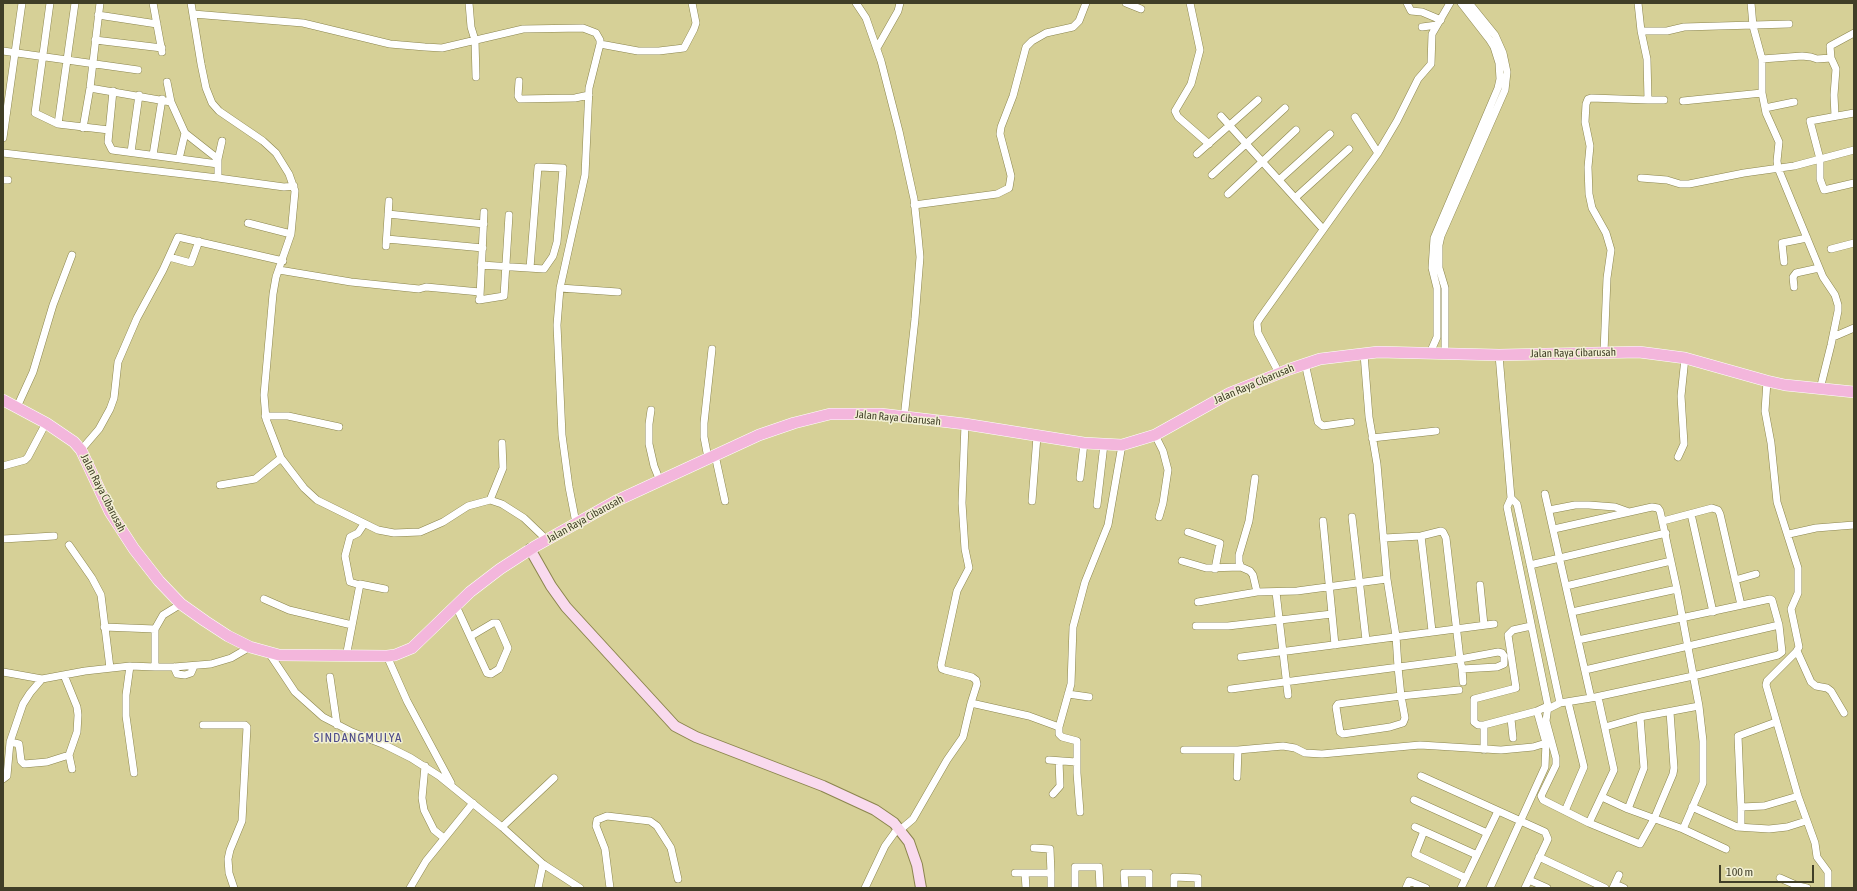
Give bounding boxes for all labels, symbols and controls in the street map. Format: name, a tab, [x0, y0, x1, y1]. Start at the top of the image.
street label: Jalan Raya Cibarusah	[1530, 346, 1616, 360]
street label: Jalan Raya Cibarusah	[1212, 361, 1296, 407]
street label: Jalan Raya Cibarusah	[855, 408, 941, 428]
street label: Jalan Raya Cibarusah	[78, 452, 128, 534]
street label: Jalan Raya Cibarusah	[544, 492, 626, 546]
district label: SINDANGMULYA	[314, 730, 402, 746]
scale bar	[1721, 857, 1816, 883]
text: 100 m	[1726, 865, 1753, 879]

